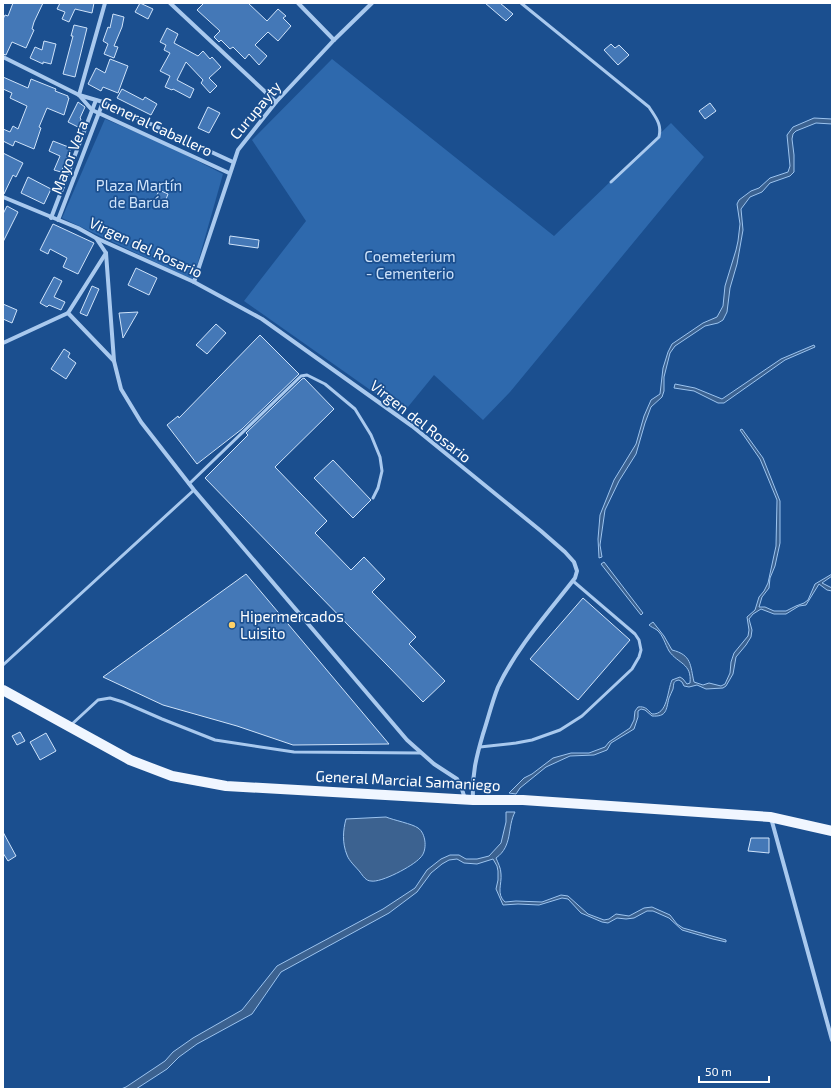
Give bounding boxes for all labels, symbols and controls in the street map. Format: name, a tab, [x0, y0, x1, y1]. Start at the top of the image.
street label: Curupayty	[226, 77, 284, 143]
street label: General Caballero	[98, 92, 216, 160]
street label: Mayor Vera	[47, 118, 91, 196]
park label: Plaza Martín de Barúa	[96, 176, 182, 211]
street label: Virgen del Rosario	[86, 213, 206, 281]
park label: Coemeterium - Cementerio	[364, 247, 456, 282]
street label: Virgen del Rosario	[367, 376, 475, 466]
place label: Hipermercados Luisito	[240, 607, 344, 642]
marker: Hipermercados Luisito	[227, 620, 237, 630]
street label: General Marcial Samaniego	[315, 766, 501, 794]
scale bar	[699, 1058, 769, 1084]
text: 50 m	[705, 1064, 732, 1078]

